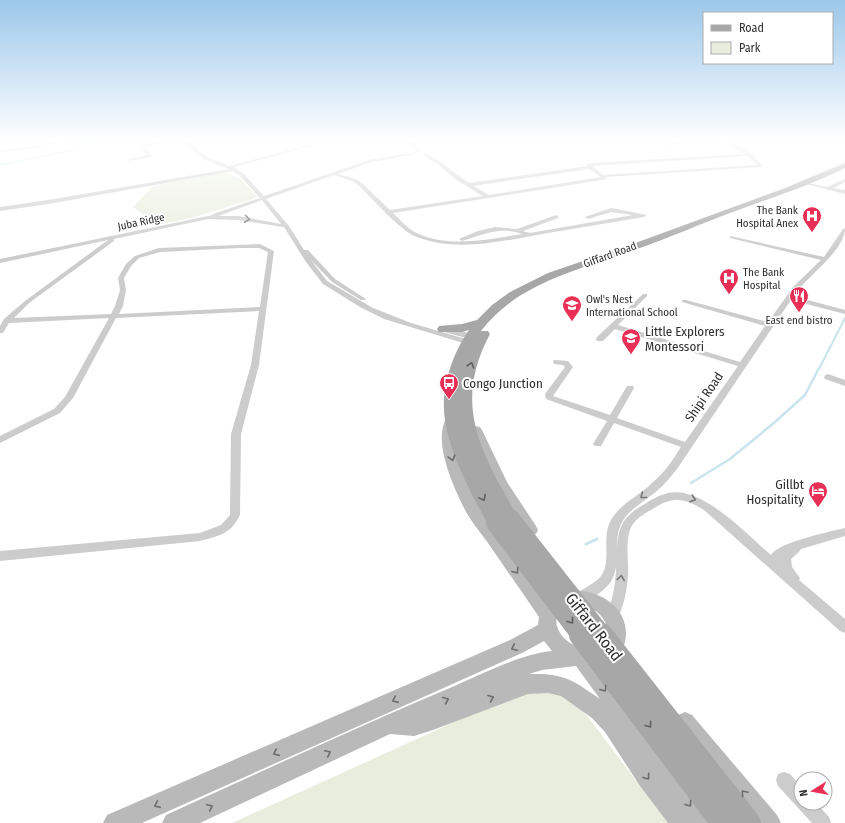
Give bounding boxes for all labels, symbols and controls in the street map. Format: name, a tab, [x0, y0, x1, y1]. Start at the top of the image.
legend	[703, 12, 833, 64]
text: Road	[739, 21, 764, 35]
text: Park	[739, 41, 761, 55]
place label: The Bank Hospital Anex	[736, 204, 799, 230]
hospital icon: The Bank Hospital Anex	[801, 205, 823, 233]
street label: Juba Ridge	[116, 211, 166, 233]
one-way arrow	[244, 214, 250, 223]
street label: Giffard Road	[582, 239, 638, 271]
place label: The Bank Hospital	[743, 266, 785, 292]
hospital icon: The Bank Hospital	[718, 267, 740, 295]
restaurant icon: East end bistro	[788, 285, 810, 313]
place label: Owl's Nest International School	[586, 293, 678, 319]
school or university icon: Owl's Nest International School	[561, 294, 583, 322]
place label: East end bistro	[765, 314, 833, 327]
place label: Little Explorers Montessori	[645, 324, 725, 354]
school or university icon: Little Explorers Montessori	[620, 327, 642, 355]
one-way arrow	[467, 361, 475, 368]
street label: Shipi Road	[682, 369, 726, 425]
bus stop icon: Congo Junction	[438, 372, 460, 400]
place label: Congo Junction	[463, 376, 543, 391]
one-way arrow	[447, 455, 456, 462]
place label: Gillbt Hospitality	[746, 477, 805, 507]
hotel icon: Gillbt Hospitality	[807, 480, 829, 508]
one-way arrow	[640, 491, 647, 498]
one-way arrow	[478, 494, 485, 502]
one-way arrow	[689, 495, 696, 503]
one-way arrow	[511, 566, 518, 573]
one-way arrow	[616, 575, 625, 581]
street label: Giffard Road	[562, 589, 626, 665]
one-way arrow	[566, 617, 573, 624]
one-way arrow	[511, 643, 518, 651]
one-way arrow	[599, 684, 606, 691]
one-way arrow	[488, 694, 495, 702]
one-way arrow	[392, 696, 399, 704]
one-way arrow	[442, 697, 450, 705]
one-way arrow	[644, 721, 652, 728]
one-way arrow	[273, 748, 281, 756]
one-way arrow	[323, 750, 331, 758]
north arrow	[793, 771, 833, 811]
one-way arrow	[642, 772, 649, 779]
text: N	[797, 788, 811, 797]
one-way arrow	[741, 790, 748, 798]
one-way arrow	[154, 800, 161, 808]
one-way arrow	[684, 800, 691, 807]
one-way arrow	[205, 804, 213, 812]

